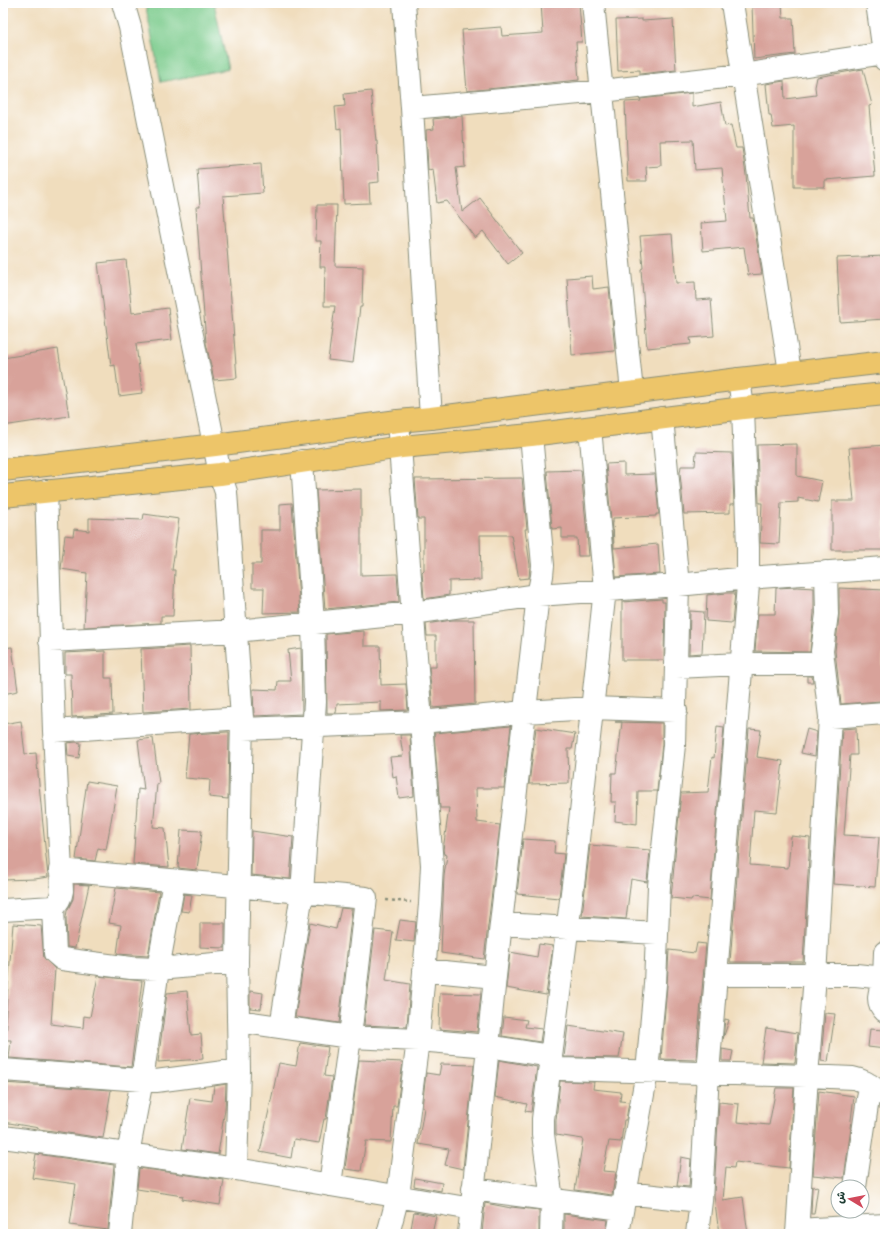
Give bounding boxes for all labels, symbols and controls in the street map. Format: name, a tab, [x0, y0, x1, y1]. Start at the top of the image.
north arrow	[830, 1179, 870, 1219]
text: ش	[835, 1191, 849, 1205]

